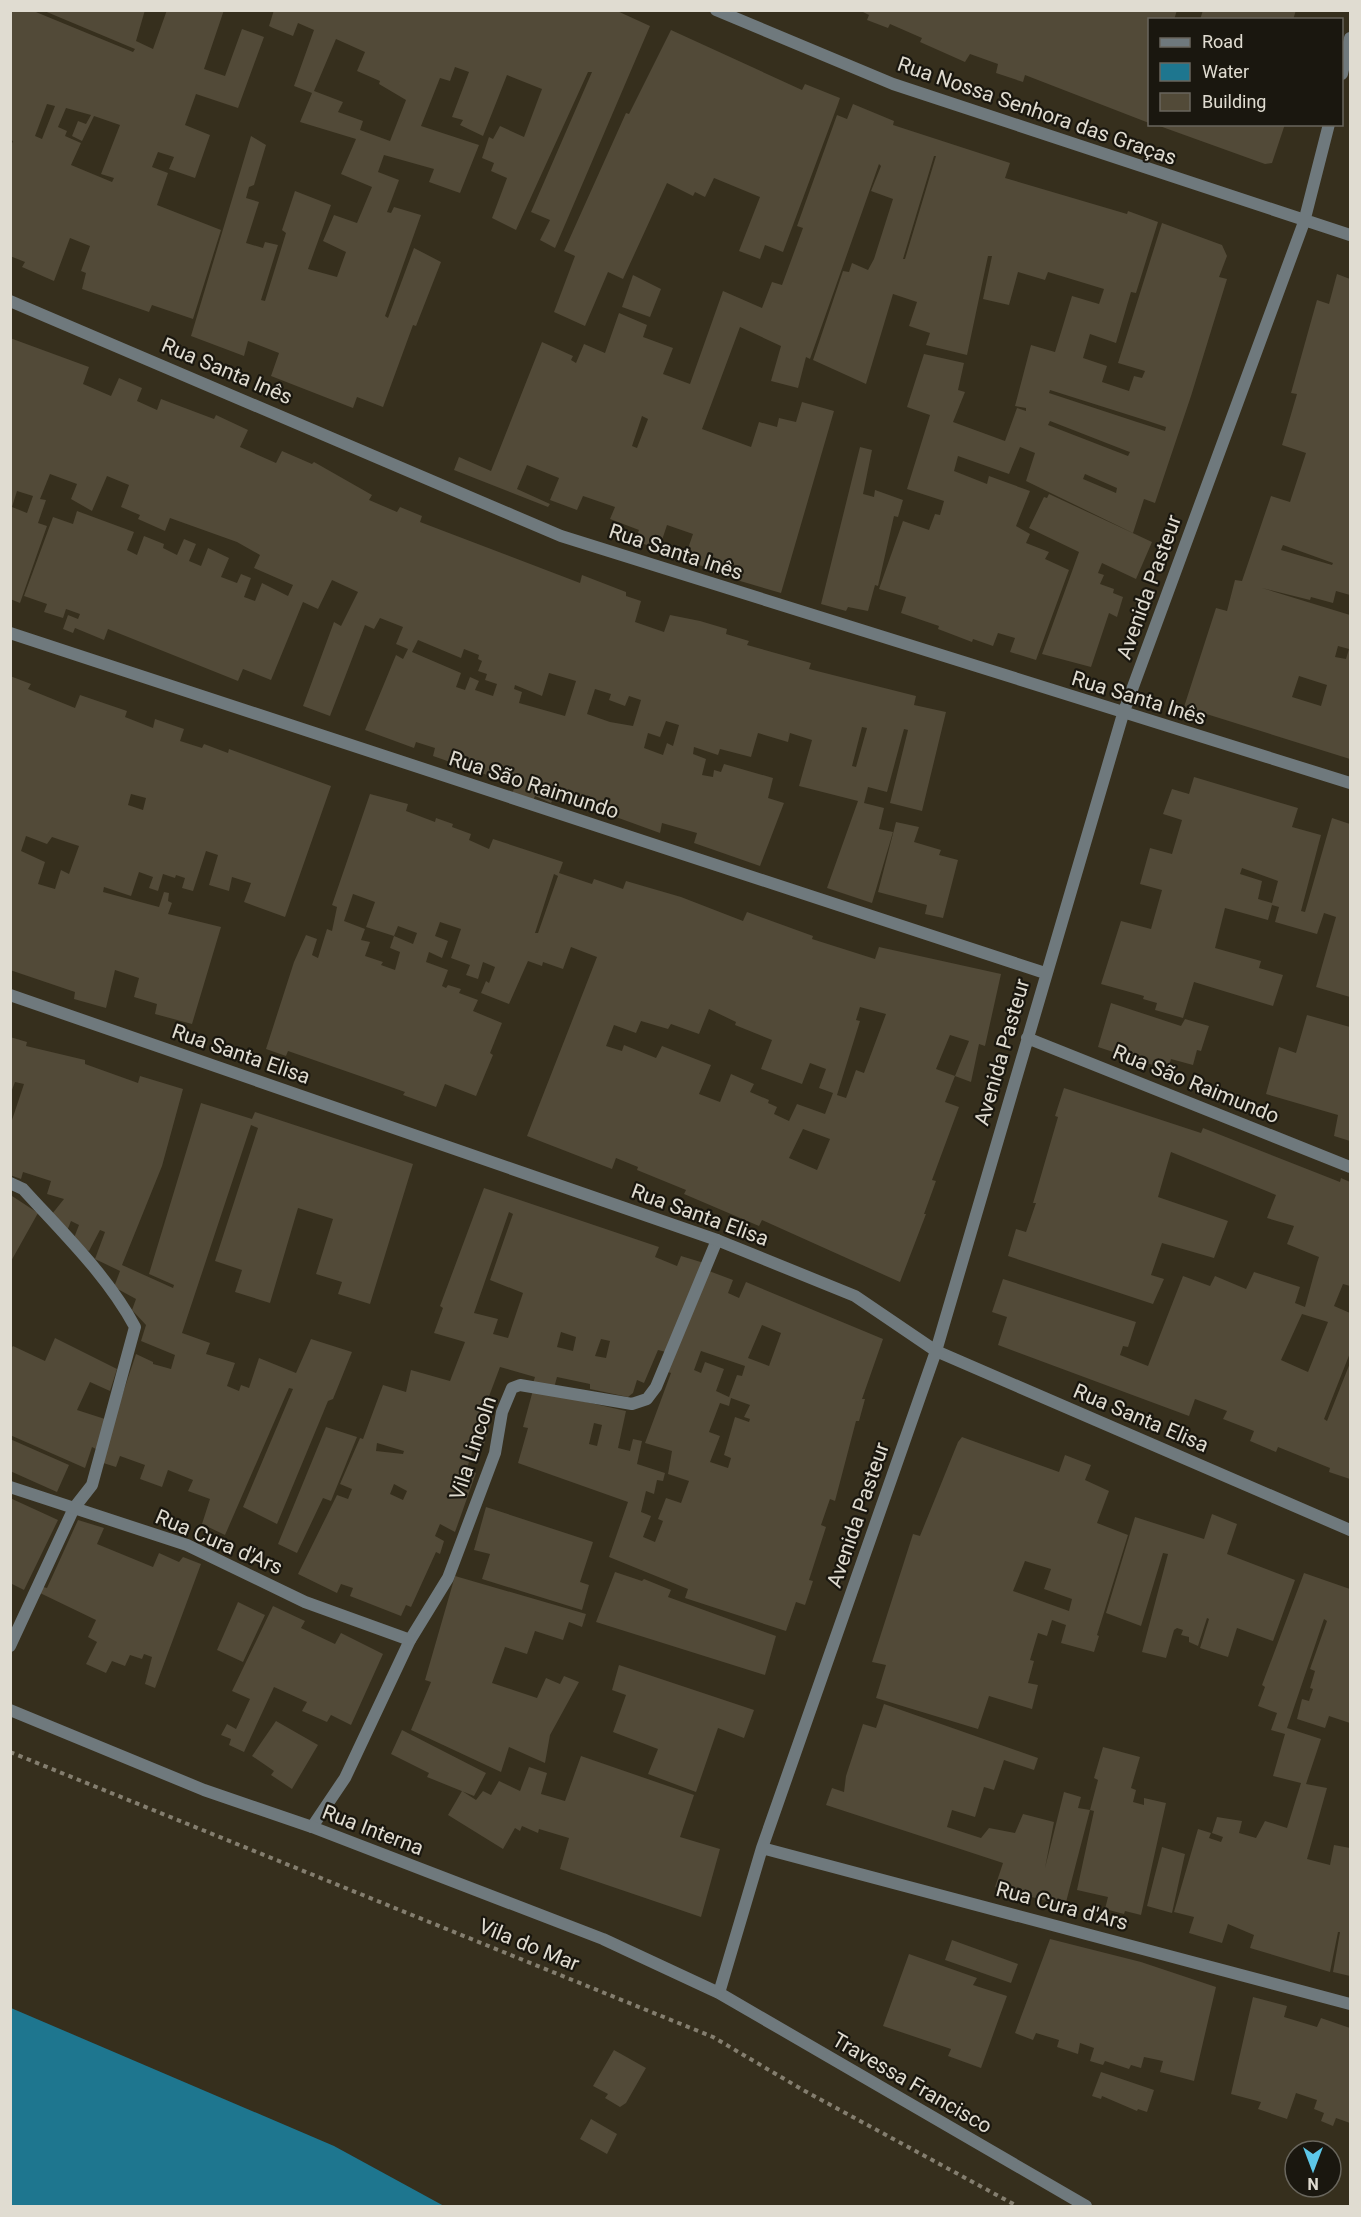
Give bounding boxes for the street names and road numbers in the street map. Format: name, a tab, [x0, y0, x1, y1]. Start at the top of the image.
street label: Rua Nossa Senhora das Graças	[894, 52, 1180, 170]
street label: Rua Santa Inês	[158, 333, 296, 409]
street label: Avenida Pasteur	[1112, 512, 1186, 662]
street label: Rua Santa Inês	[606, 519, 746, 585]
street label: Rua Santa Inês	[1069, 666, 1209, 730]
street label: Rua São Raimundo	[446, 746, 622, 824]
street label: Avenida Pasteur	[970, 976, 1034, 1128]
street label: Rua Santa Elisa	[169, 1019, 313, 1089]
street label: Rua São Raimundo	[1109, 1040, 1283, 1128]
street label: Rua Santa Elisa	[628, 1179, 772, 1251]
street label: Rua Santa Elisa	[1070, 1379, 1212, 1457]
street label: Vila Lincoln	[445, 1393, 501, 1503]
street label: Avenida Pasteur	[822, 1439, 894, 1591]
street label: Rua Cura d'Ars	[152, 1504, 286, 1580]
street label: Rua Interna	[319, 1800, 427, 1860]
street label: Rua Cura d'Ars	[993, 1877, 1131, 1935]
street label: Vila do Mar	[475, 1914, 583, 1976]
street label: Travessa Francisco	[828, 2028, 996, 2138]

